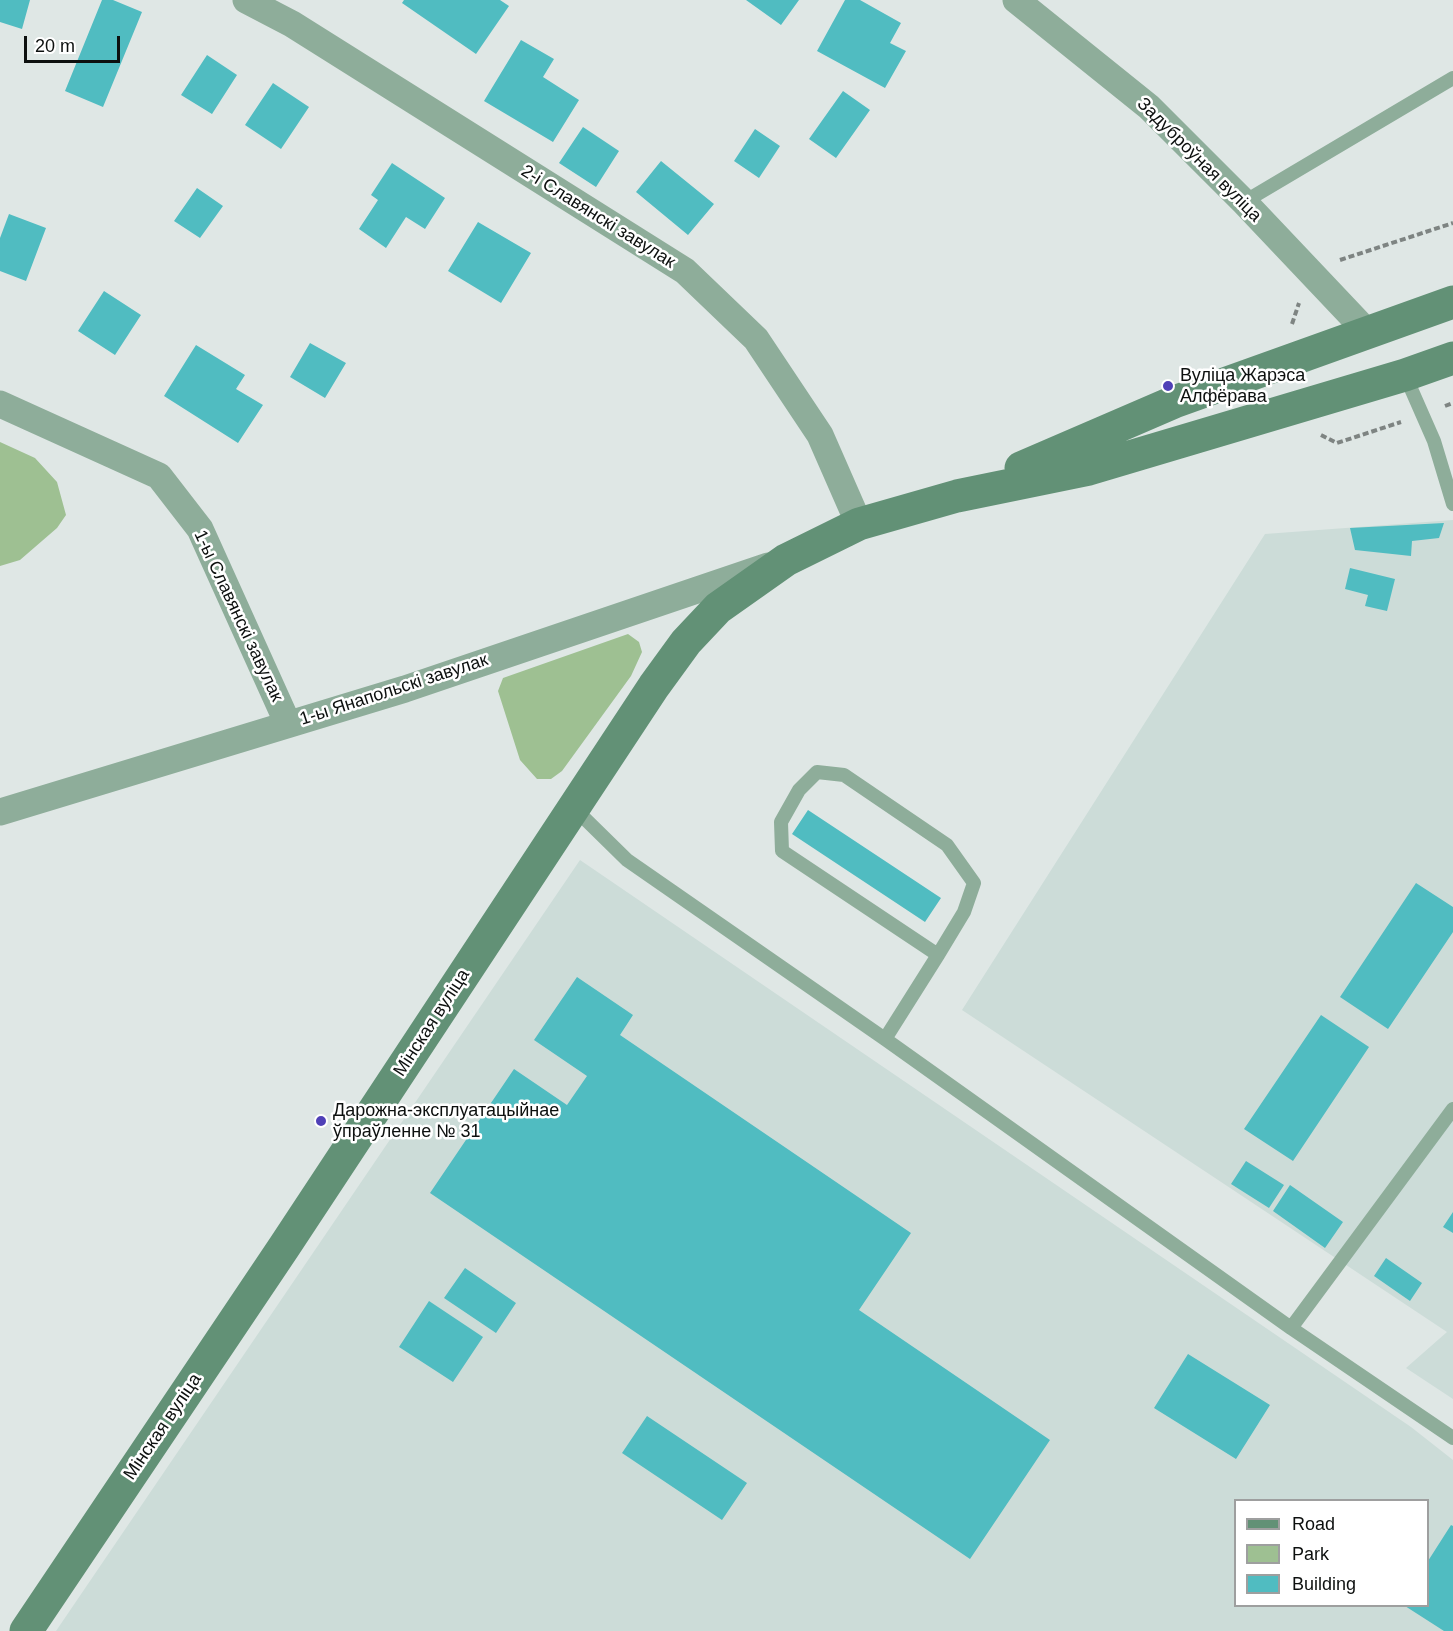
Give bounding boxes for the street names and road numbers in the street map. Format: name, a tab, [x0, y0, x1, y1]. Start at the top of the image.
street label: Задуброўная вуліца	[1132, 93, 1266, 227]
street label: 2-і Славянскі завулак	[517, 161, 679, 273]
street label: 1-ы Славянскі завулак	[189, 527, 287, 705]
street label: 1-ы Янапольскі завулак	[297, 649, 491, 731]
street label: Мінская вуліца	[389, 965, 475, 1081]
street label: Мінская вуліца	[120, 1370, 206, 1484]

